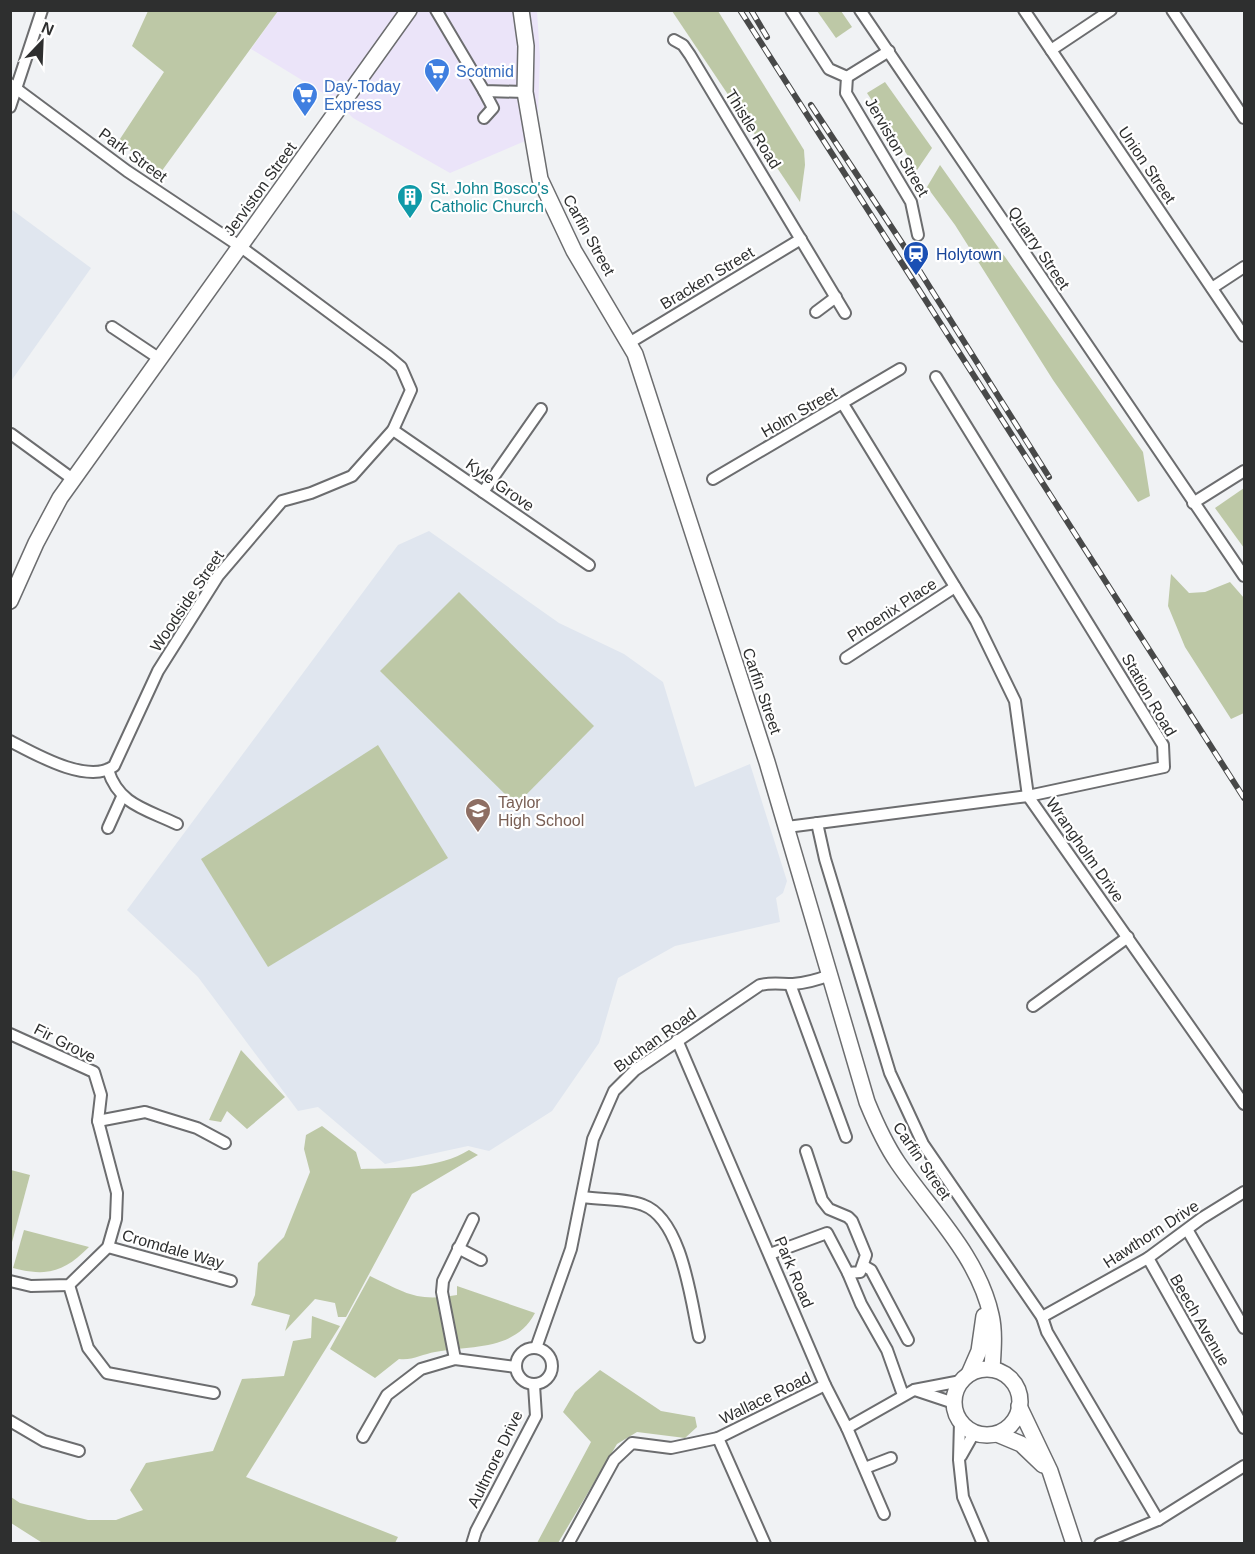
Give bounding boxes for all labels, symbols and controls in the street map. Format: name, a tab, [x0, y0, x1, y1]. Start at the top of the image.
north arrow	[12, 12, 72, 72]
text: N	[39, 19, 56, 39]
supermarket icon: Scotmid	[422, 56, 452, 94]
place label: Scotmid	[456, 63, 514, 80]
place label: Day-Today Express	[324, 78, 400, 113]
supermarket icon: Day-Today Express	[290, 80, 320, 118]
street label: Thistle Road	[722, 86, 784, 172]
street label: Jerviston Street	[862, 95, 932, 200]
street label: Union Street	[1115, 123, 1179, 207]
street label: Park Street	[96, 125, 171, 186]
street label: Jerviston Street	[220, 139, 300, 239]
place label: St. John Bosco's Catholic Church	[430, 180, 549, 215]
building icon: St. John Bosco's Catholic Church	[395, 182, 425, 220]
street label: Carfin Street	[560, 192, 618, 279]
street label: Quarry Street	[1005, 203, 1073, 293]
station icon: Holytown	[901, 239, 931, 277]
street label: Bracken Street	[657, 243, 757, 313]
place label: Holytown	[936, 246, 1002, 263]
street label: Holm Street	[758, 383, 840, 440]
street label: Kyle Grove	[463, 455, 537, 515]
street label: Woodside Street	[147, 547, 227, 655]
street label: Phoenix Place	[844, 575, 940, 645]
street label: Carfin Street	[739, 646, 785, 737]
street label: Station Road	[1119, 651, 1179, 739]
place label: Taylor High School	[498, 794, 584, 829]
street label: Wrangholm Drive	[1043, 795, 1127, 905]
school or university icon: Taylor High School	[463, 796, 493, 834]
street label: Buchan Road	[611, 1005, 699, 1075]
street label: Fir Grove	[31, 1020, 99, 1066]
street label: Carfin Street	[890, 1119, 954, 1203]
street label: Hawthorn Drive	[1100, 1197, 1202, 1271]
street label: Cromdale Way	[120, 1226, 226, 1272]
street label: Park Road	[771, 1234, 817, 1310]
street label: Beech Avenue	[1167, 1271, 1233, 1369]
street label: Wallace Road	[717, 1369, 813, 1427]
street label: Aultmore Drive	[464, 1408, 526, 1510]

